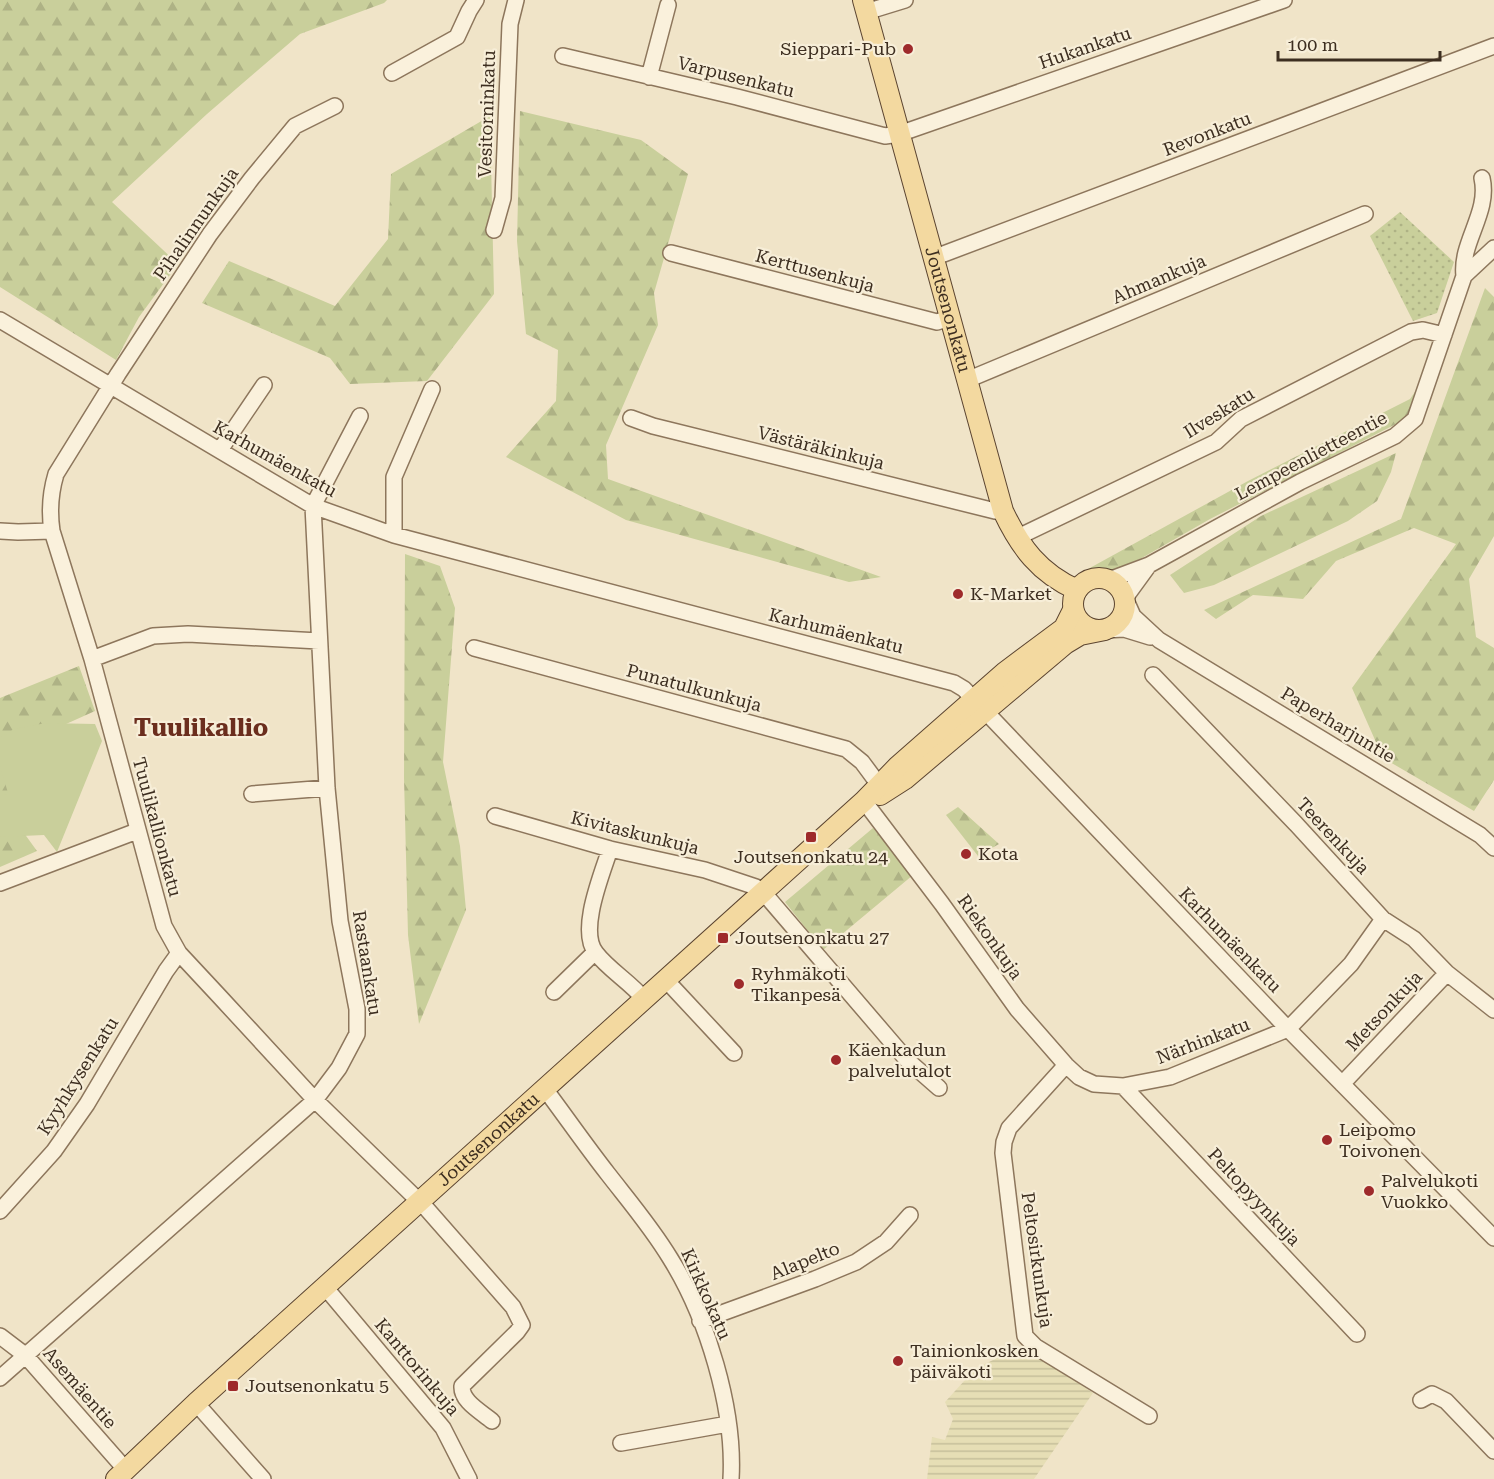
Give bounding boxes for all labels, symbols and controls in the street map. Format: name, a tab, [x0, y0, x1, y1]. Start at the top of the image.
street label: Hukankatu	[1036, 22, 1134, 73]
scale bar	[1278, 24, 1440, 62]
text: 100 m	[1287, 34, 1338, 55]
place label: Sieppari-Pub	[780, 38, 896, 59]
marker: Sieppari-Pub	[901, 42, 915, 56]
street label: Vesitorninkatu	[474, 50, 499, 178]
street label: Varpusenkatu	[676, 52, 797, 101]
street label: Revonkatu	[1160, 107, 1254, 160]
street label: Pihalinnunkuja	[149, 163, 243, 284]
street label: Joutsenonkatu	[921, 244, 976, 375]
street label: Kerttusenkuja	[753, 245, 877, 297]
street label: Ahmankuja	[1109, 249, 1209, 308]
street label: Ilveskatu	[1180, 383, 1258, 442]
street label: Lempeenlietteentie	[1231, 407, 1390, 504]
street label: Karhumäenkatu	[210, 416, 341, 501]
street label: Västäräkinkuja	[756, 422, 887, 473]
place label: K-Market	[970, 583, 1052, 604]
marker: K-Market	[951, 587, 965, 601]
street label: Karhumäenkatu	[767, 604, 906, 657]
street label: Punatulkunkuja	[624, 659, 764, 716]
street label: Paperharjuntie	[1277, 682, 1399, 767]
district label: Tuulikallio	[134, 714, 268, 742]
street label: Tuulikallionkatu	[129, 755, 186, 899]
street label: Teerenkuja	[1293, 793, 1374, 878]
street label: Kivitaskunkuja	[569, 806, 702, 859]
marker: Joutsenonkatu 24	[804, 830, 818, 844]
place label: Kota	[978, 843, 1018, 864]
place label: Joutsenonkatu 24	[734, 846, 888, 867]
marker: Kota	[959, 847, 973, 861]
street label: Karhumäenkatu	[1175, 883, 1286, 997]
street label: Riekonkuja	[953, 890, 1027, 983]
street label: Rastaankatu	[349, 909, 386, 1017]
place label: Joutsenonkatu 27	[735, 927, 889, 948]
marker: Joutsenonkatu 27	[716, 931, 730, 945]
place label: Ryhmäkoti Tikanpesä	[751, 963, 846, 1005]
street label: Metsonkuja	[1341, 966, 1426, 1055]
marker: Ryhmäkoti Tikanpesä	[732, 977, 746, 991]
street label: Kyyhkysenkatu	[33, 1013, 122, 1139]
street label: Närhinkatu	[1153, 1013, 1252, 1068]
place label: Käenkadun palvelutalot	[848, 1039, 951, 1081]
marker: Käenkadun palvelutalot	[829, 1053, 843, 1067]
street label: Joutsenonkatu	[433, 1088, 543, 1190]
place label: Leipomo Toivonen	[1339, 1119, 1421, 1161]
marker: Leipomo Toivonen	[1320, 1133, 1334, 1147]
street label: Peltopyynkuja	[1204, 1143, 1305, 1250]
place label: Palvelukoti Vuokko	[1381, 1170, 1479, 1212]
marker: Palvelukoti Vuokko	[1362, 1184, 1376, 1198]
street label: Peltosirkunkuja	[1018, 1191, 1057, 1329]
street label: Alapelto	[767, 1237, 842, 1284]
street label: Kirkkokatu	[677, 1245, 736, 1343]
street label: Kanttorinkuja	[371, 1314, 464, 1420]
place label: Tainionkosken päiväkoti	[910, 1340, 1039, 1382]
street label: Asemäentie	[39, 1343, 121, 1433]
marker: Tainionkosken päiväkoti	[891, 1354, 905, 1368]
place label: Joutsenonkatu 5	[245, 1375, 389, 1396]
marker: Joutsenonkatu 5	[226, 1379, 240, 1393]

